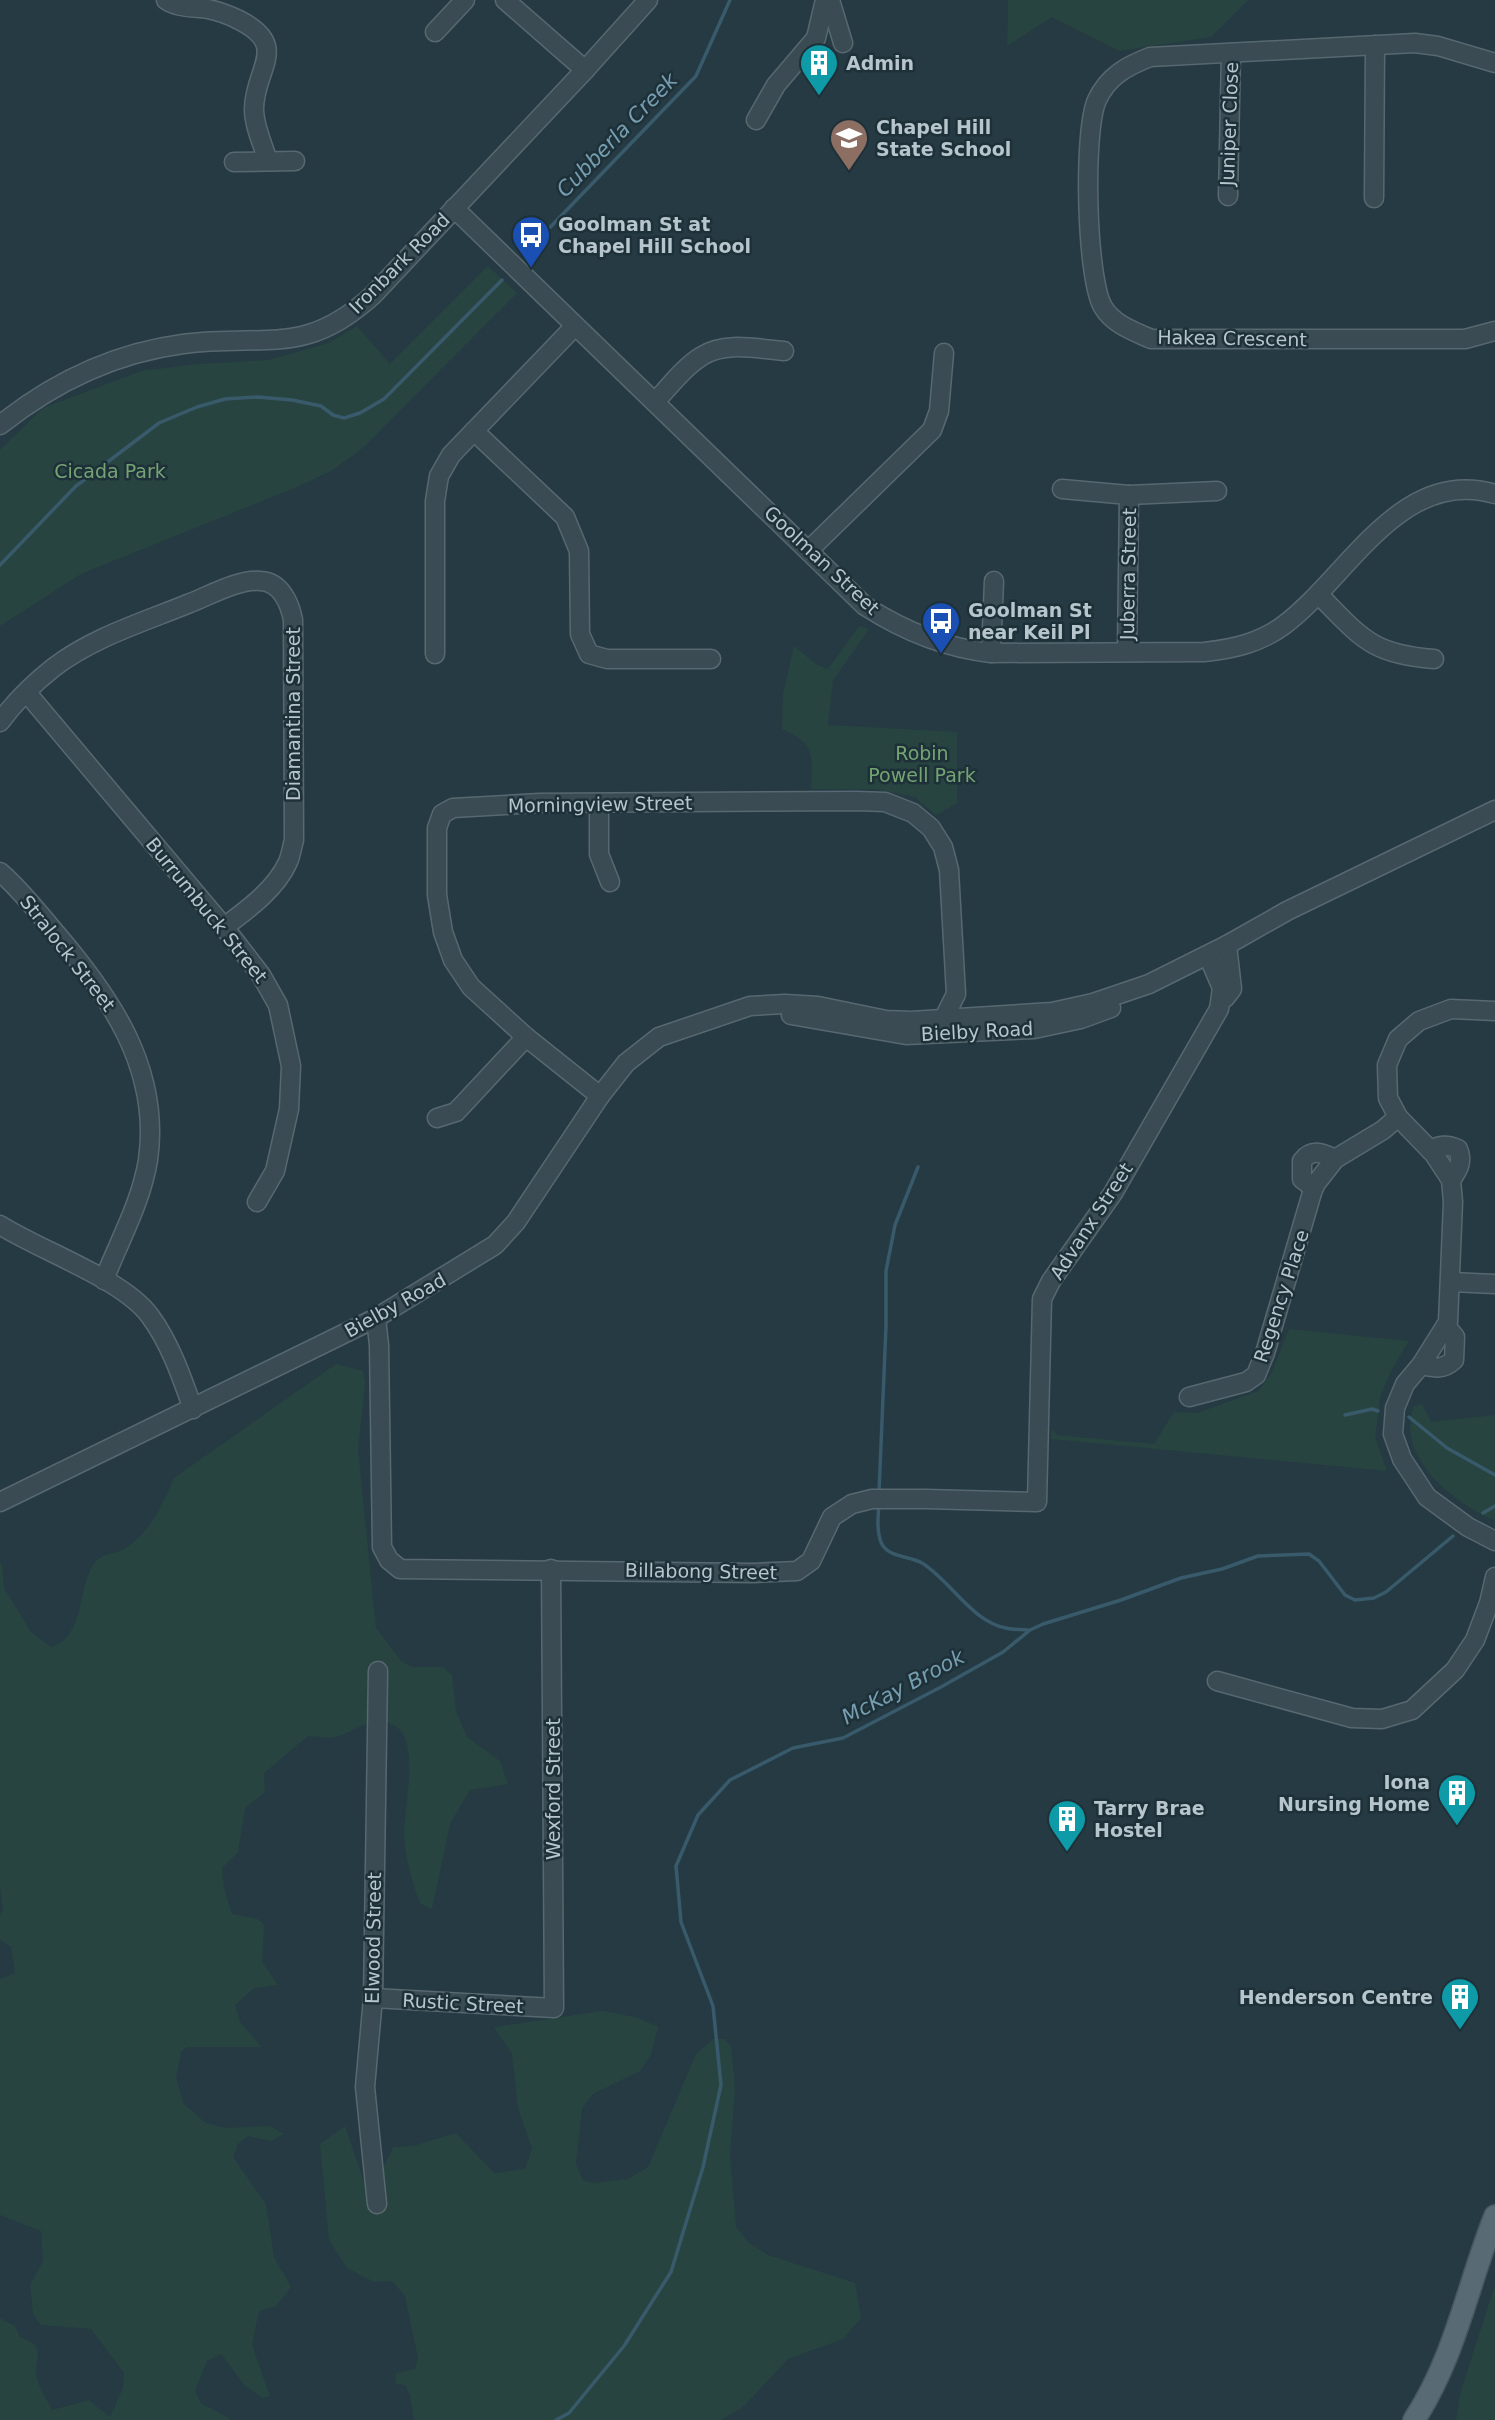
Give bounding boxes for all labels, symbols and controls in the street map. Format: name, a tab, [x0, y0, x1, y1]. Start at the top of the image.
building icon: Admin	[798, 42, 840, 97]
place label: Admin	[846, 52, 914, 74]
street label: Juniper Close	[1216, 61, 1242, 188]
water label: Cubberla Creek	[552, 67, 683, 202]
place label: Chapel Hill State School	[876, 116, 1011, 160]
school or university icon: Chapel Hill State School	[828, 117, 870, 172]
street label: Ironbark Road	[344, 208, 454, 318]
place label: Goolman St at Chapel Hill School	[558, 213, 751, 257]
bus stop icon: Goolman St at Chapel Hill School	[510, 214, 552, 269]
street label: Hakea Crescent	[1157, 326, 1307, 350]
park label: Cicada Park	[54, 460, 166, 482]
street label: Goolman Street	[760, 501, 884, 619]
street label: Juberra Street	[1116, 508, 1140, 641]
place label: Goolman St near Keil Pl	[968, 599, 1092, 643]
bus stop icon: Goolman St near Keil Pl	[920, 600, 962, 655]
street label: Diamantina Street	[282, 627, 304, 801]
park label: Robin Powell Park	[868, 742, 976, 786]
street label: Morningview Street	[508, 791, 692, 817]
street label: Burrumbuck Street	[142, 833, 272, 987]
street label: Stralock Street	[16, 891, 120, 1015]
street label: Bielby Road	[920, 1017, 1034, 1045]
street label: Advanx Street	[1045, 1159, 1137, 1283]
street label: Regency Place	[1249, 1227, 1313, 1365]
street label: Bielby Road	[341, 1268, 449, 1342]
street label: Billabong Street	[625, 1559, 777, 1583]
water label: McKay Brook	[838, 1644, 969, 1729]
street label: Wexford Street	[542, 1718, 564, 1860]
place label: Iona Nursing Home	[1278, 1771, 1430, 1815]
building icon: Iona Nursing Home	[1436, 1772, 1478, 1827]
place label: Tarry Brae Hostel	[1094, 1797, 1205, 1841]
building icon: Tarry Brae Hostel	[1046, 1798, 1088, 1853]
street label: Elwood Street	[361, 1872, 385, 2004]
building icon: Henderson Centre	[1439, 1976, 1481, 2031]
place label: Henderson Centre	[1239, 1986, 1433, 2008]
street label: Rustic Street	[402, 1989, 524, 2017]

